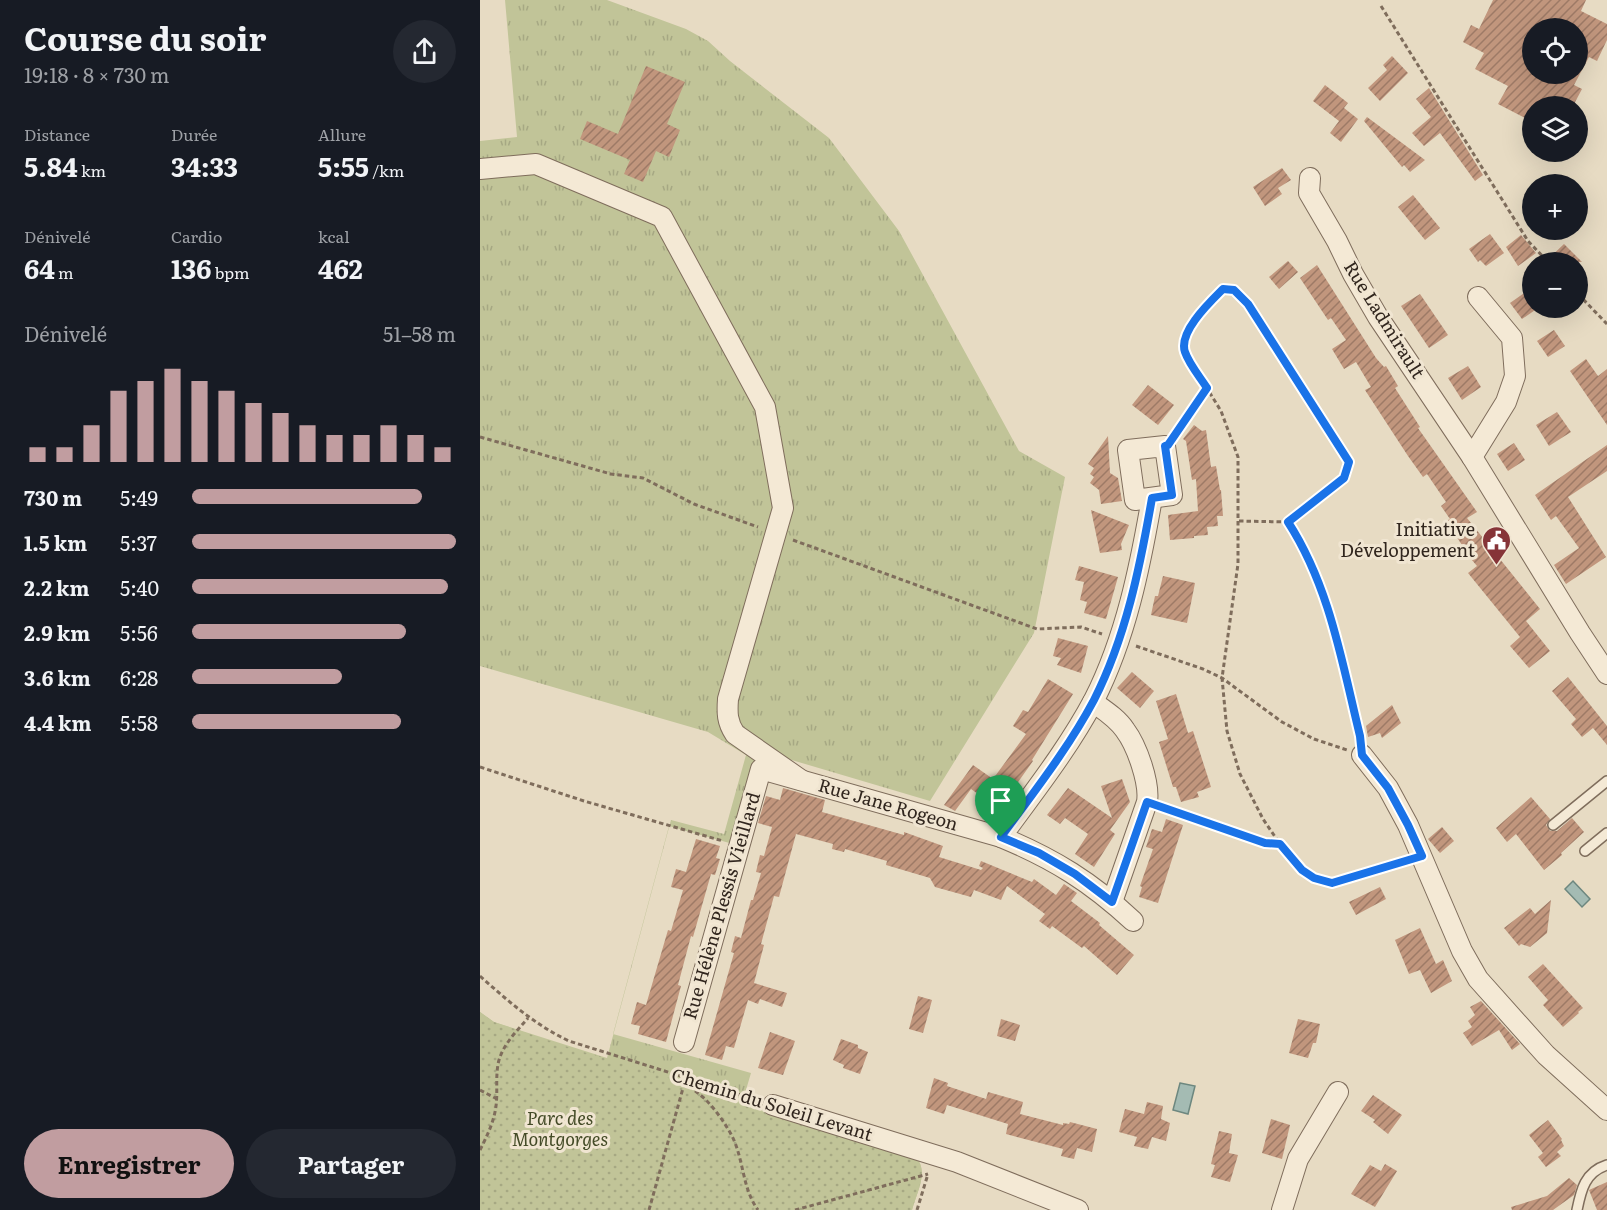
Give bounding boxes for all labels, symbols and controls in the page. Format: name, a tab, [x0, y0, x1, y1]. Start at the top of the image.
text: Course du soir	[24, 12, 266, 61]
map controls	[1522, 18, 1588, 318]
button: locate	[1522, 18, 1588, 84]
button: share	[393, 20, 456, 83]
text: 19:18 · 8 × 730 m	[24, 59, 169, 89]
button: layers	[1522, 96, 1588, 162]
text: Distance	[24, 122, 90, 146]
text: Durée	[171, 122, 217, 146]
text: Allure	[318, 122, 366, 146]
text: 5.84	[24, 146, 78, 185]
text: 34:33	[171, 146, 238, 185]
text: 5:55	[318, 146, 369, 185]
text: km	[78, 158, 106, 182]
text: /km	[369, 158, 404, 182]
button: +	[1522, 174, 1588, 240]
text: Dénivelé	[24, 224, 90, 248]
text: Cardio	[171, 224, 222, 248]
text: kcal	[318, 224, 350, 248]
text: 64	[24, 248, 55, 287]
text: 136	[171, 248, 211, 287]
text: 462	[318, 248, 363, 287]
button: −	[1522, 252, 1588, 318]
street label: Rue Ladmirault	[1338, 255, 1433, 384]
text: m	[55, 260, 74, 284]
text: bpm	[211, 260, 249, 284]
text: Dénivelé	[24, 318, 107, 348]
text: 51–58 m	[383, 318, 456, 348]
text: 730 m	[24, 482, 82, 512]
text: 5:49	[120, 482, 158, 512]
place label: Initiative Développement	[1340, 515, 1476, 563]
public building icon: Initiative Développement	[1480, 524, 1512, 566]
text: 1.5 km	[24, 527, 87, 557]
text: 5:37	[120, 527, 157, 557]
text: 2.2 km	[24, 572, 89, 602]
text: 5:40	[120, 572, 159, 602]
text: 2.9 km	[24, 617, 90, 647]
text: 5:56	[120, 617, 158, 647]
text: 3.6 km	[24, 662, 91, 692]
text: 6:28	[120, 662, 158, 692]
text: 4.4 km	[24, 707, 91, 737]
text: 5:58	[120, 707, 158, 737]
street label: Rue Jane Rogeon	[815, 771, 962, 836]
pin	[975, 775, 1026, 837]
icon: arrive	[984, 784, 1017, 817]
street label: Rue Hélène Plessis Vieillard	[675, 789, 766, 1022]
street label: Chemin du Soleil Levant	[669, 1060, 877, 1147]
park label: Parc des Montgorges	[512, 1104, 608, 1152]
button: Enregistrer	[24, 1129, 234, 1198]
button: Partager	[246, 1129, 456, 1198]

